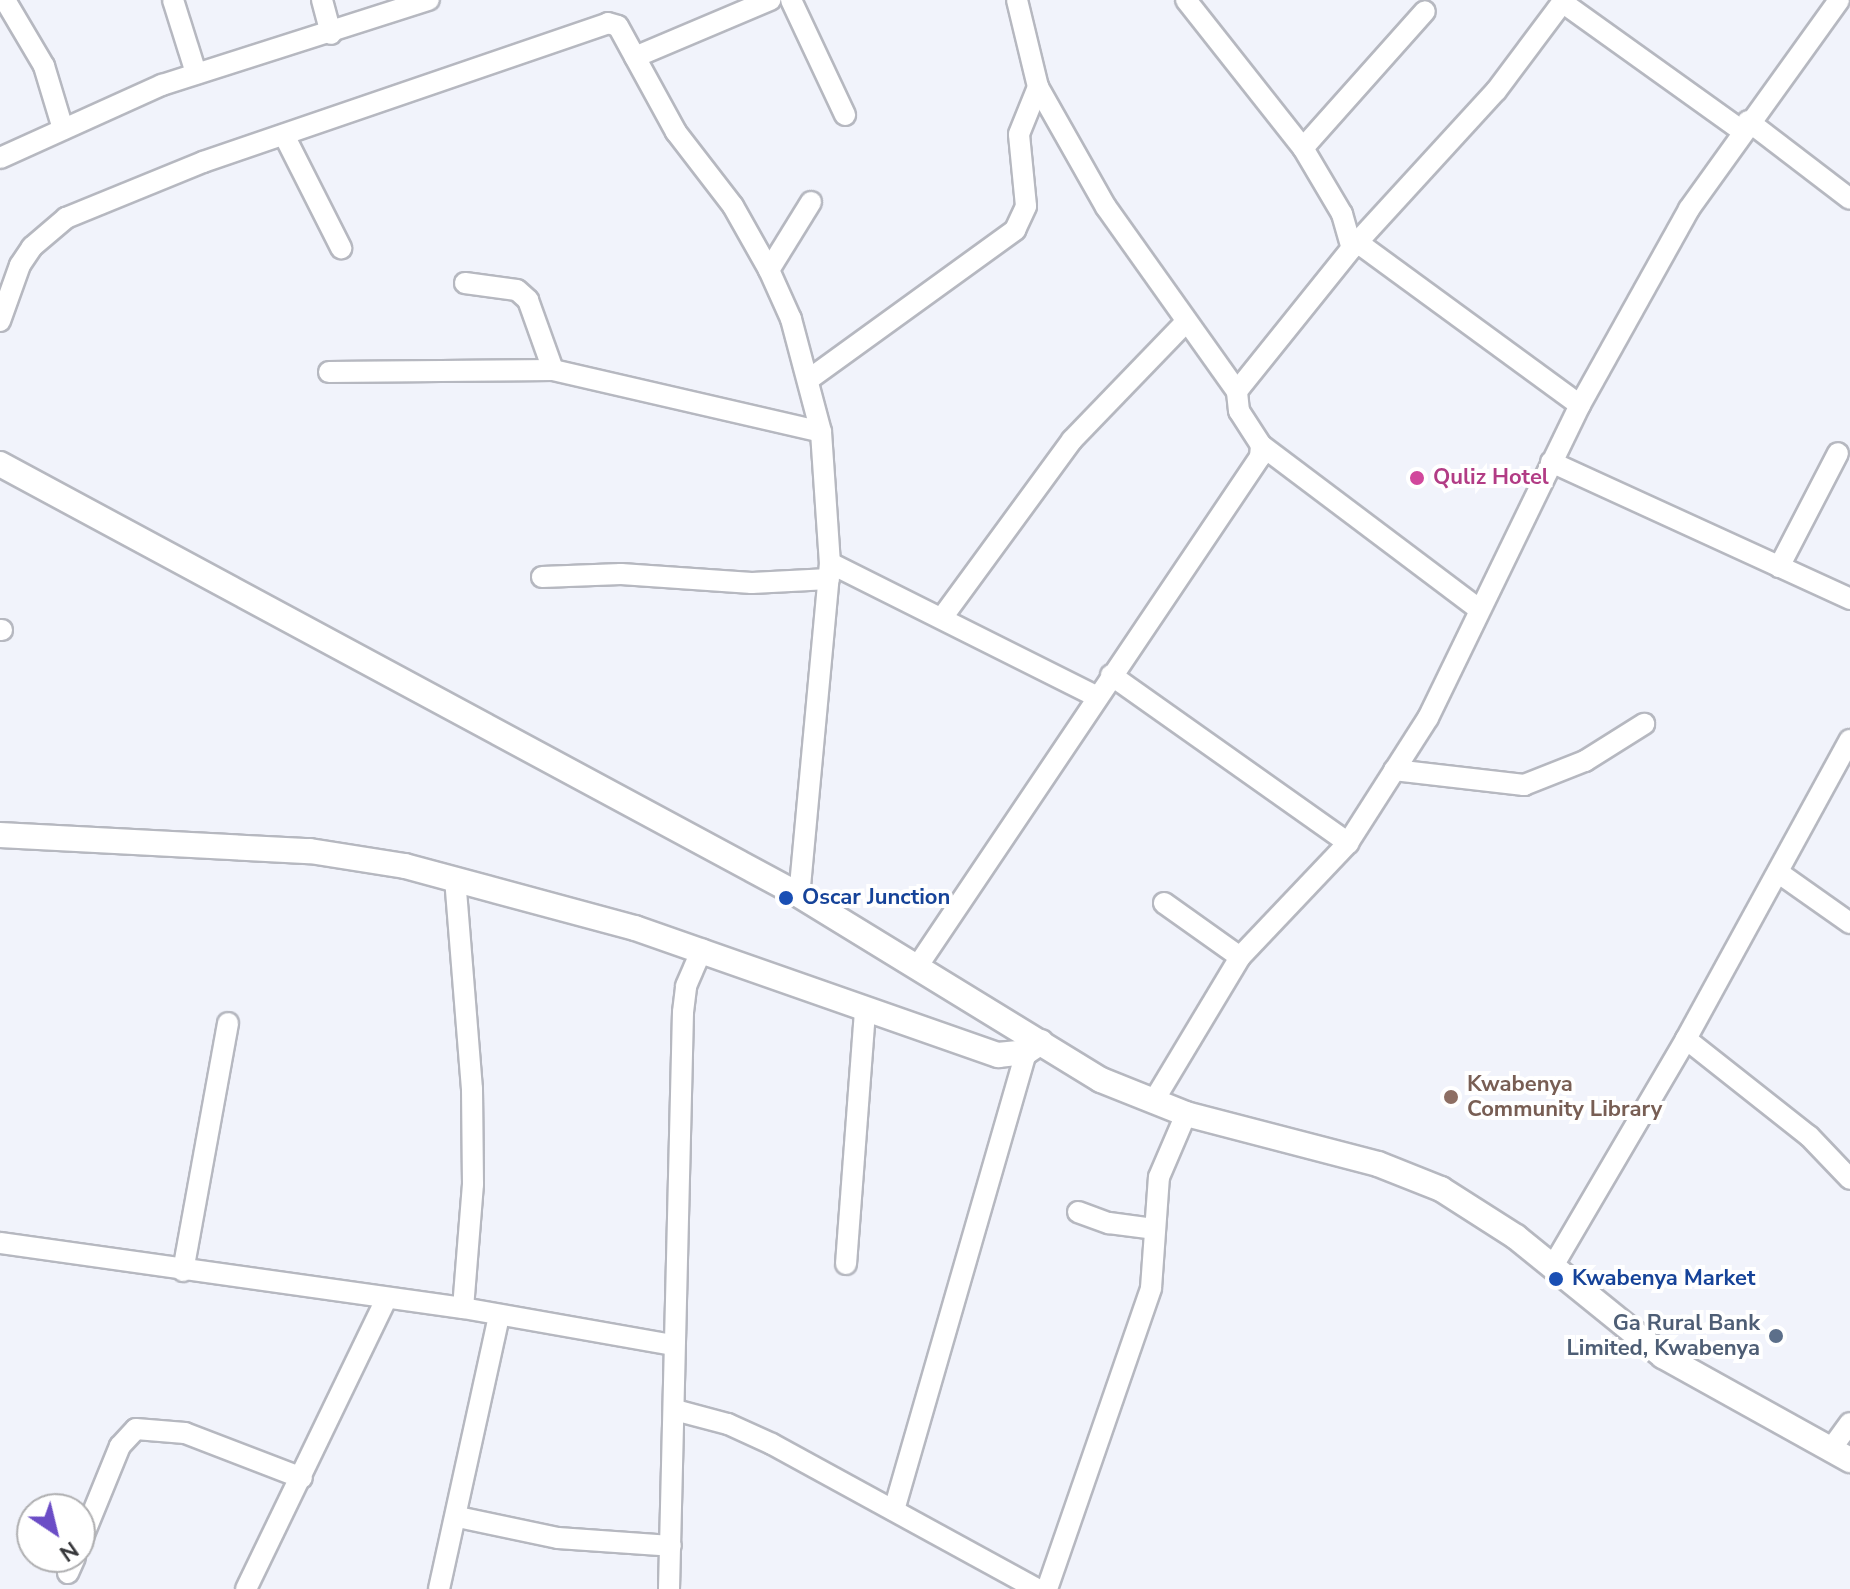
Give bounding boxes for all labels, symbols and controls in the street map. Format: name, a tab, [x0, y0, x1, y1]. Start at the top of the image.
place label: Quliz Hotel	[1433, 465, 1549, 491]
marker: Quliz Hotel	[1408, 469, 1426, 487]
place label: Oscar Junction	[802, 885, 950, 911]
marker: Oscar Junction	[777, 889, 795, 907]
place label: Kwabenya Community Library	[1467, 1071, 1662, 1122]
marker: Kwabenya Community Library	[1442, 1088, 1460, 1106]
place label: Kwabenya Market	[1572, 1266, 1755, 1292]
marker: Kwabenya Market	[1547, 1270, 1565, 1288]
place label: Ga Rural Bank Limited, Kwabenya	[1566, 1310, 1760, 1362]
marker: Ga Rural Bank Limited, Kwabenya	[1767, 1327, 1785, 1345]
north arrow	[16, 1493, 96, 1573]
text: N	[53, 1534, 84, 1568]

